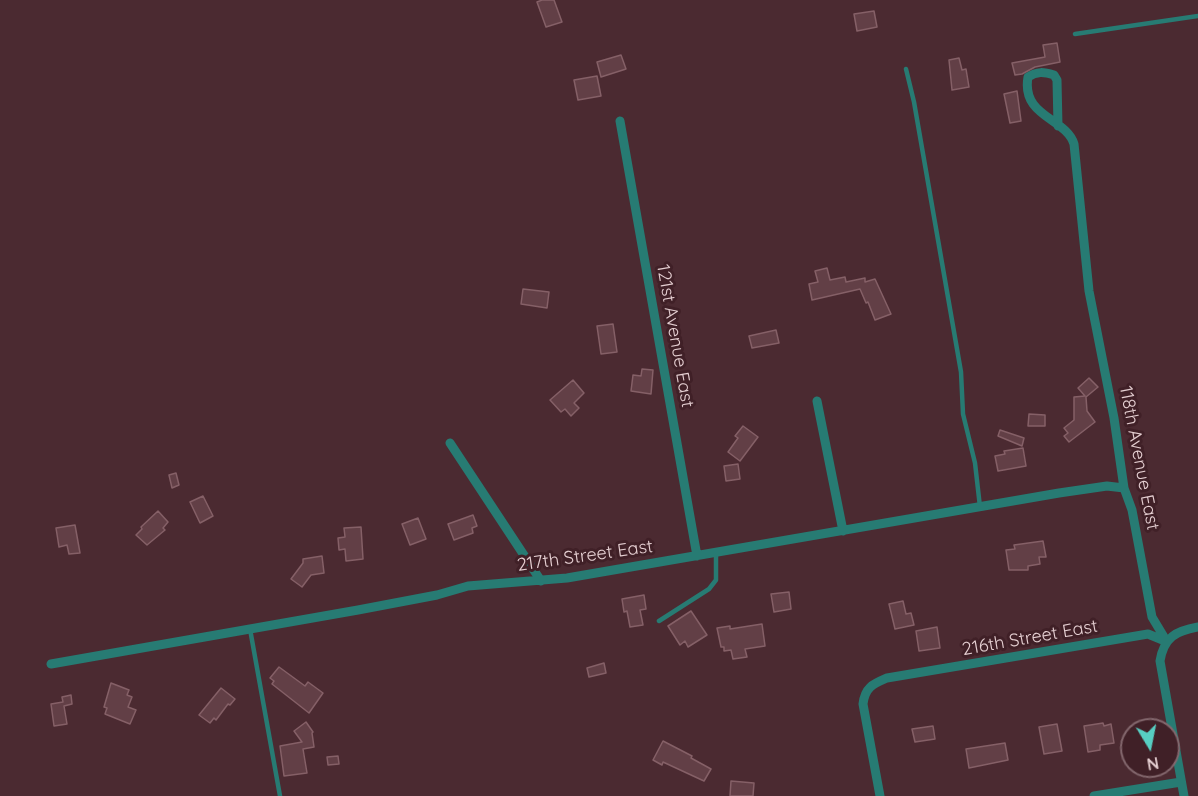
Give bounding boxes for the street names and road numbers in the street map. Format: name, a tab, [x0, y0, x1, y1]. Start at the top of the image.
street label: 121st Avenue East	[652, 263, 698, 409]
street label: 118th Avenue East	[1114, 384, 1164, 532]
street label: 217th Street East	[516, 536, 654, 576]
street label: 216th Street East	[960, 615, 1100, 661]

